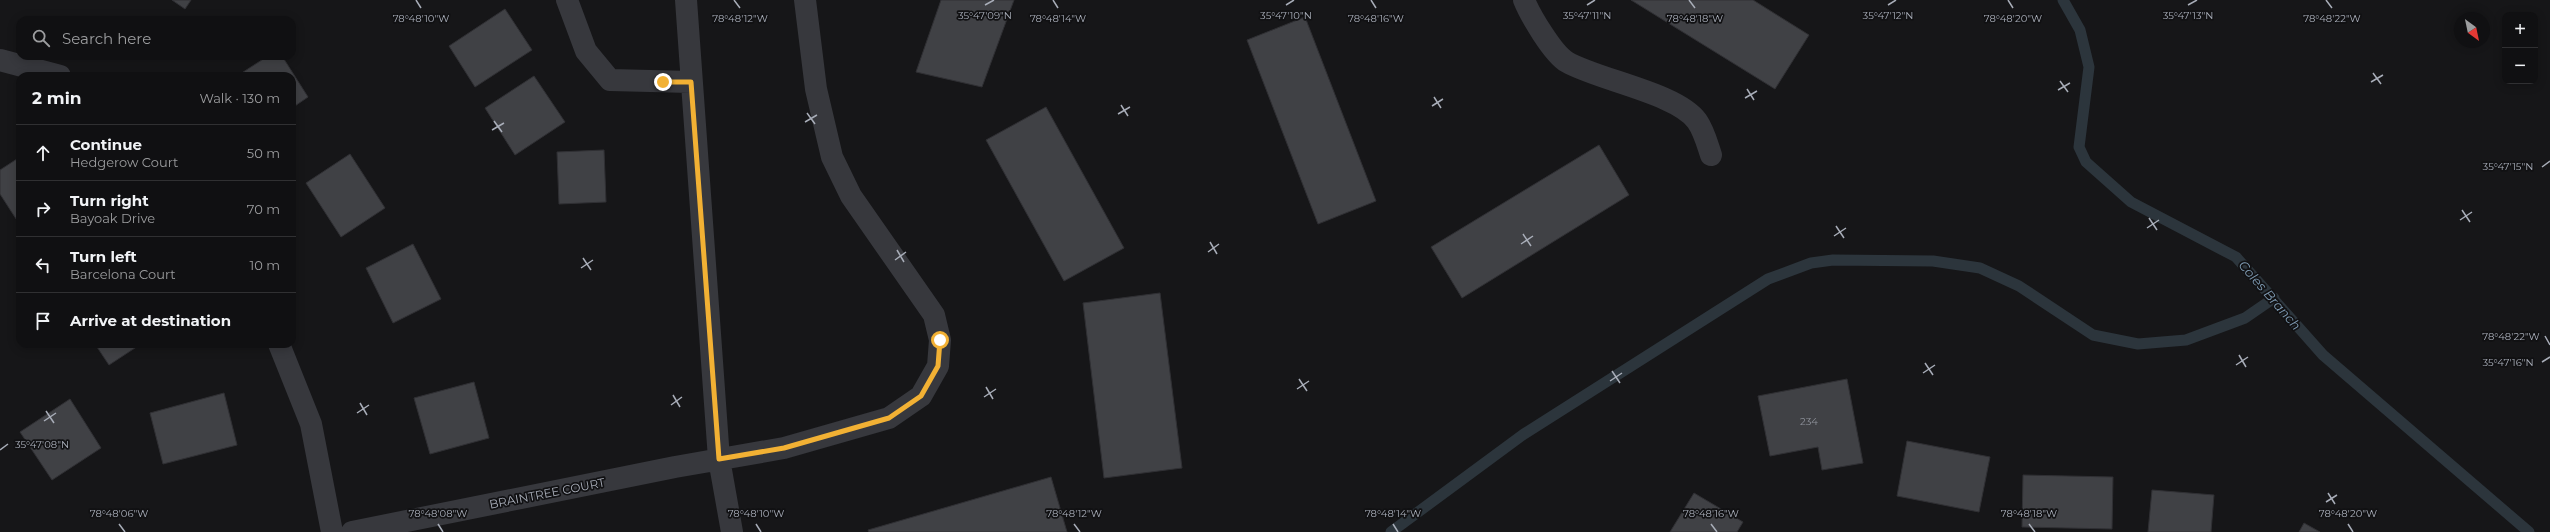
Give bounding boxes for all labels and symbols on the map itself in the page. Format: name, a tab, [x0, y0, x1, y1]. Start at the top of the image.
text: 35°47'09"N	[958, 9, 1012, 22]
text: 35°47'10"N	[1260, 9, 1312, 22]
text: 35°47'11"N	[1563, 9, 1611, 22]
text: 35°47'12"N	[1863, 9, 1913, 22]
text: 35°47'13"N	[2163, 9, 2213, 22]
text: 78°48'10"W	[393, 12, 449, 25]
text: 78°48'12"W	[712, 12, 768, 25]
text: 78°48'14"W	[1030, 12, 1086, 25]
text: 78°48'16"W	[1348, 12, 1404, 25]
text: 78°48'18"W	[1667, 12, 1723, 25]
text: 78°48'20"W	[1984, 12, 2042, 25]
text: 78°48'22"W	[2303, 12, 2361, 25]
north arrow	[2454, 12, 2490, 48]
route end	[654, 73, 672, 91]
text: 35°47'15"N	[2483, 160, 2533, 173]
water label: Coles Branch	[2236, 257, 2304, 333]
text: 78°48'22"W	[2482, 330, 2540, 343]
route start	[931, 331, 949, 349]
text: 35°47'16"N	[2482, 356, 2534, 369]
house number: 234	[1800, 415, 1818, 428]
text: 35°47'08"N	[15, 438, 69, 451]
street label: BRAINTREE COURT	[488, 474, 606, 512]
text: 78°48'06"W	[90, 507, 148, 520]
text: 78°48'08"W	[409, 507, 467, 520]
text: 78°48'10"W	[728, 507, 784, 520]
text: 78°48'12"W	[1046, 507, 1102, 520]
text: 78°48'14"W	[1365, 507, 1421, 520]
text: 78°48'16"W	[1683, 507, 1739, 520]
text: 78°48'18"W	[2001, 507, 2057, 520]
text: 78°48'20"W	[2319, 507, 2377, 520]

